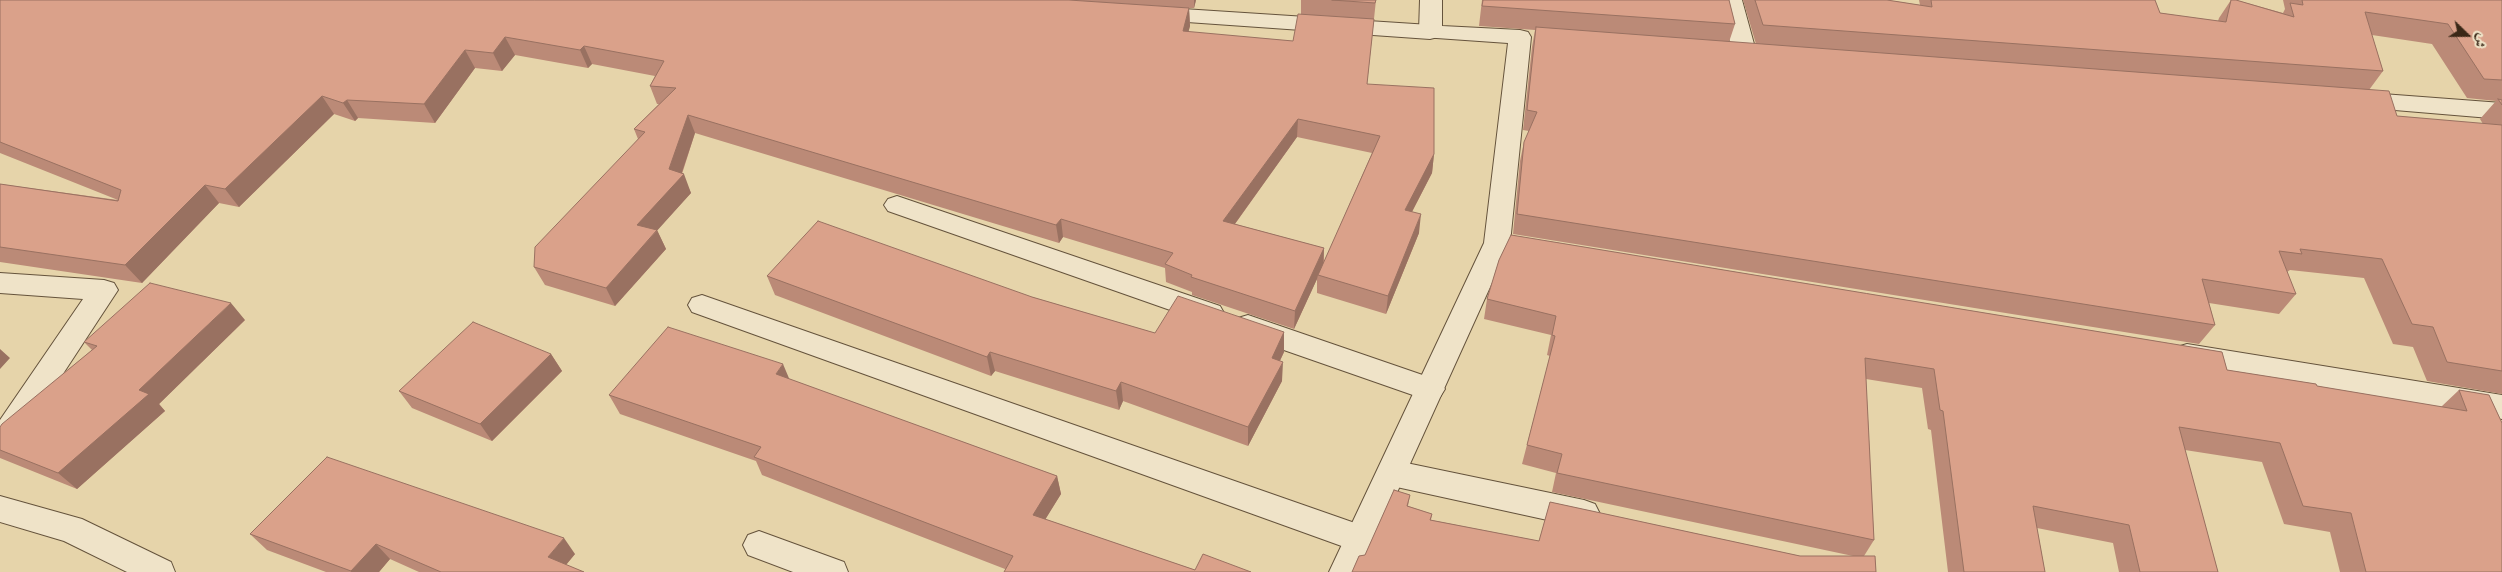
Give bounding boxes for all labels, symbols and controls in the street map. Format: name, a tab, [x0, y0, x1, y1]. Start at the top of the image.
north arrow	[2442, 10, 2492, 60]
text: ش	[2469, 30, 2493, 51]

